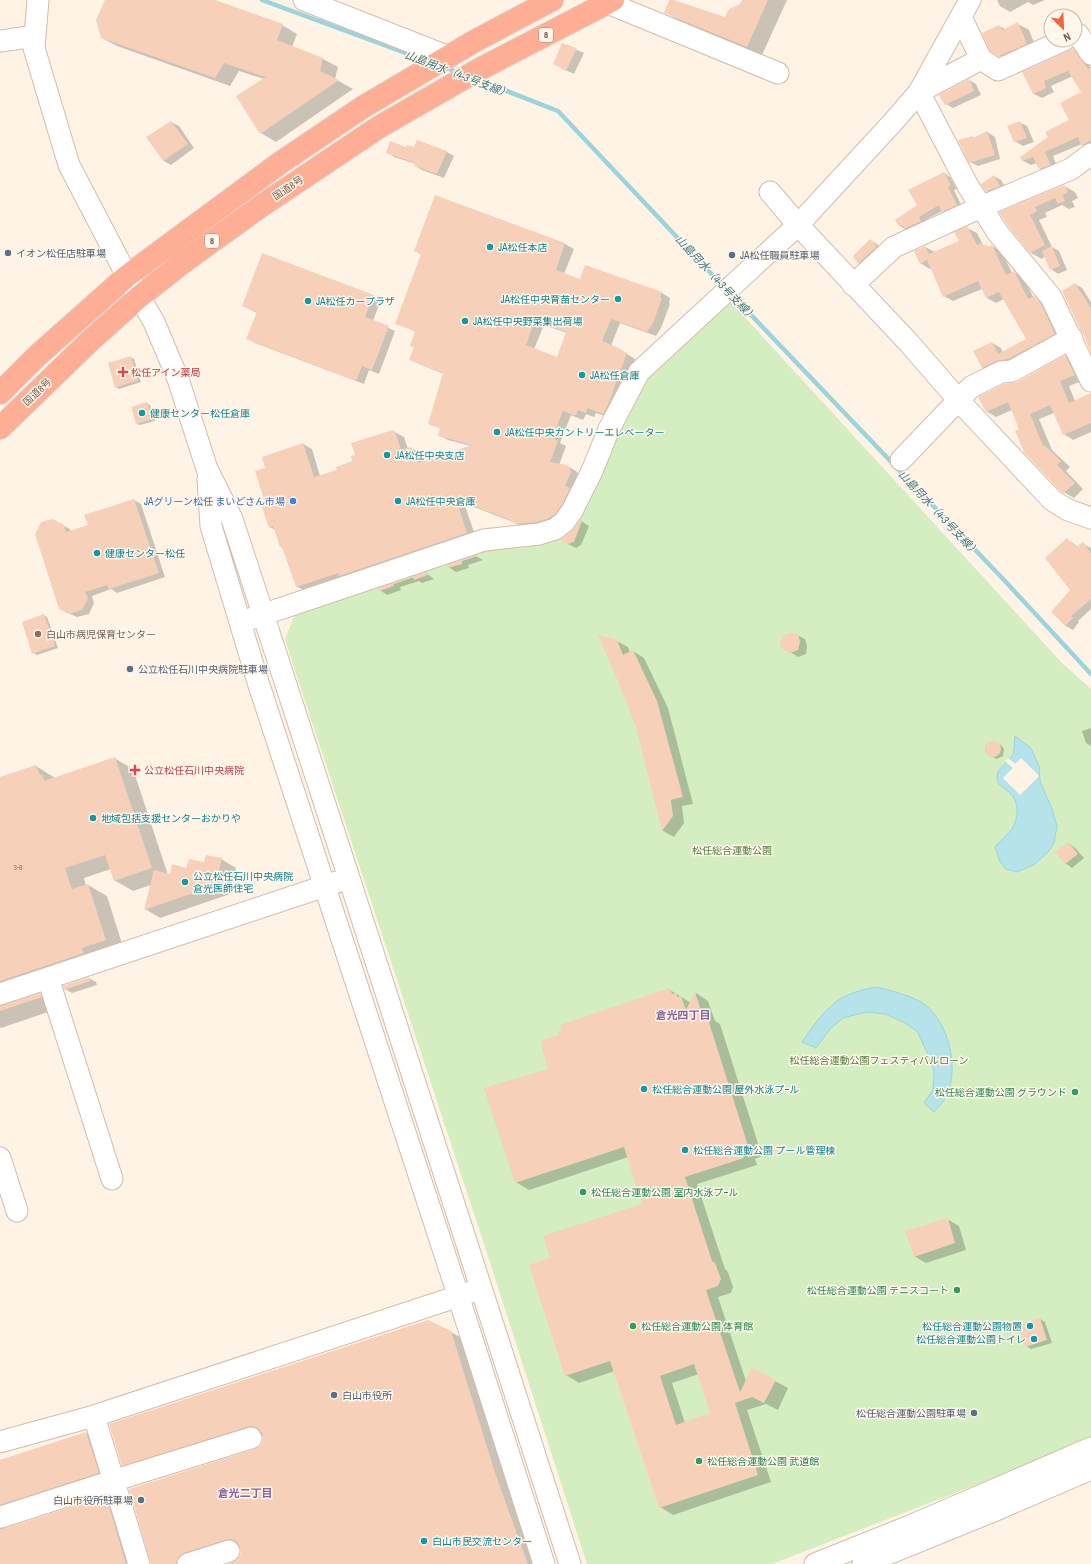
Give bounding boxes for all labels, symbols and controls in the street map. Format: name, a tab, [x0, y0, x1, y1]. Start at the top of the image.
north arrow	[1043, 8, 1083, 48]
road number: 8	[539, 28, 553, 42]
text: N	[1061, 29, 1073, 45]
water label: 山島用水（4-3号支線）	[403, 47, 513, 101]
street label: 国道8号	[270, 173, 306, 203]
water label: 山島用水（4-3号支線）	[673, 232, 759, 324]
road number: 8	[205, 234, 219, 248]
place label: JA松任本店	[498, 241, 548, 254]
marker: JA松任本店	[485, 242, 495, 252]
place label: イオン松任店駐車場	[16, 247, 106, 260]
marker: イオン松任店駐車場	[3, 248, 13, 258]
place label: JA松任職員駐車場	[740, 249, 820, 262]
marker: JA松任職員駐車場	[727, 250, 737, 260]
place label: JA松任中央育苗センター	[500, 293, 610, 306]
marker: JA松任中央育苗センター	[613, 294, 623, 304]
place label: JA松任カープラザ	[316, 295, 395, 308]
marker: JA松任カープラザ	[303, 296, 313, 306]
place label: JA松任中央野菜集出荷場	[473, 315, 583, 328]
marker: JA松任中央野菜集出荷場	[460, 316, 470, 326]
place label: 松任アイン薬局	[131, 366, 201, 379]
marker: 松任アイン薬局	[118, 367, 128, 377]
place label: JA松任倉庫	[590, 369, 640, 382]
marker: JA松任倉庫	[577, 370, 587, 380]
street label: 国道8号	[20, 375, 54, 409]
place label: 健康センター松任倉庫	[150, 407, 250, 420]
marker: 健康センター松任倉庫	[137, 408, 147, 418]
place label: JA松任中央カントリーエレベーター	[505, 426, 665, 439]
marker: JA松任中央カントリーエレベーター	[492, 427, 502, 437]
place label: JA松任中央支店	[395, 449, 465, 462]
marker: JA松任中央支店	[382, 450, 392, 460]
water label: 山島用水（4-3号支線）	[896, 467, 982, 559]
place label: JAグリーン松任 まいどさん市場	[144, 495, 285, 508]
place label: JA松任中央倉庫	[406, 495, 476, 508]
marker: JAグリーン松任 まいどさん市場	[288, 496, 298, 506]
marker: JA松任中央倉庫	[393, 496, 403, 506]
place label: 健康センター松任	[105, 547, 185, 560]
marker: 健康センター松任	[92, 548, 102, 558]
place label: 白山市病児保育センター	[46, 628, 156, 641]
marker: 白山市病児保育センター	[33, 629, 43, 639]
place label: 公立松任石川中央病院駐車場	[138, 663, 268, 676]
marker: 公立松任石川中央病院駐車場	[125, 664, 135, 674]
marker: 公立松任石川中央病院	[129, 764, 141, 776]
place label: 公立松任石川中央病院	[144, 764, 244, 777]
place label: 地域包括支援センターおかりや	[101, 812, 241, 825]
marker: 地域包括支援センターおかりや	[88, 813, 98, 823]
park label: 松任総合運動公園	[692, 844, 772, 857]
house number: 3-8	[13, 862, 23, 872]
place label: 公立松任石川中央病院 倉光医師住宅	[193, 870, 293, 895]
marker: 公立松任石川中央病院 倉光医師住宅	[180, 877, 190, 887]
district label: 倉光四丁目	[656, 1008, 711, 1022]
park label: 松任総合運動公園フェスティバルローン	[790, 1054, 968, 1067]
place label: 松任総合運動公園 屋外水泳プｰル	[652, 1083, 799, 1096]
marker: 松任総合運動公園 屋外水泳プｰル	[639, 1084, 649, 1094]
place label: 松任総合運動公園 グラウンド	[935, 1086, 1067, 1099]
marker: 松任総合運動公園 グラウンド	[1070, 1087, 1080, 1097]
place label: 松任総合運動公園 プール管理棟	[693, 1144, 835, 1157]
marker: 松任総合運動公園 プール管理棟	[680, 1145, 690, 1155]
place label: 松任総合運動公園 室内水泳プｰル	[591, 1186, 738, 1199]
marker: 松任総合運動公園 室内水泳プｰル	[578, 1187, 588, 1197]
place label: 松任総合運動公園 テニスコート	[807, 1284, 949, 1297]
marker: 松任総合運動公園 テニスコート	[952, 1285, 962, 1295]
place label: 松任総合運動公園 体育館	[641, 1320, 753, 1333]
place label: 松任総合運動公園物置	[922, 1320, 1022, 1333]
marker: 松任総合運動公園 体育館	[628, 1321, 638, 1331]
marker: 松任総合運動公園物置	[1025, 1321, 1035, 1331]
place label: 松任総合運動公園トイレ	[916, 1333, 1026, 1346]
marker: 松任総合運動公園トイレ	[1029, 1334, 1039, 1344]
place label: 白山市役所	[342, 1389, 392, 1402]
marker: 白山市役所	[329, 1390, 339, 1400]
place label: 松任総合運動公園駐車場	[856, 1407, 966, 1420]
marker: 松任総合運動公園駐車場	[969, 1408, 979, 1418]
place label: 松任総合運動公園 武道館	[707, 1455, 819, 1468]
marker: 松任総合運動公園 武道館	[694, 1456, 704, 1466]
district label: 倉光二丁目	[218, 1486, 273, 1500]
place label: 白山市役所駐車場	[53, 1494, 133, 1507]
marker: 白山市役所駐車場	[136, 1495, 146, 1505]
place label: 白山市民交流センター	[432, 1535, 532, 1548]
marker: 白山市民交流センター	[419, 1536, 429, 1546]

